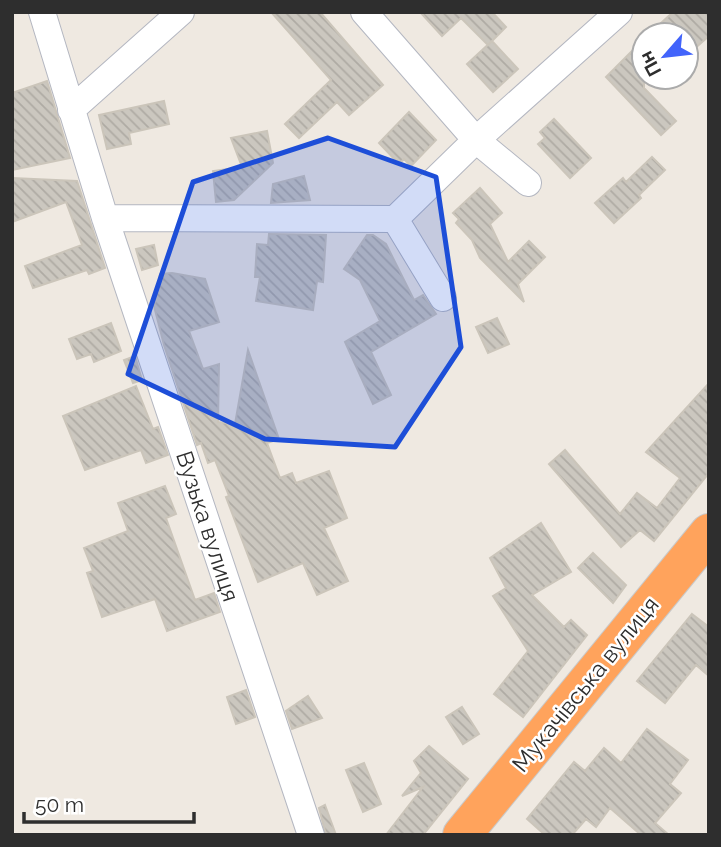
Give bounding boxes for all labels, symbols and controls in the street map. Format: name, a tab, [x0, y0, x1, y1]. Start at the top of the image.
north arrow	[630, 21, 700, 91]
text: Пн	[634, 48, 666, 80]
street label: Вузька вулиця	[171, 447, 245, 605]
street label: Мукачівська вулиця	[506, 591, 664, 777]
scale bar	[24, 780, 194, 824]
text: 50 m	[35, 792, 84, 817]

